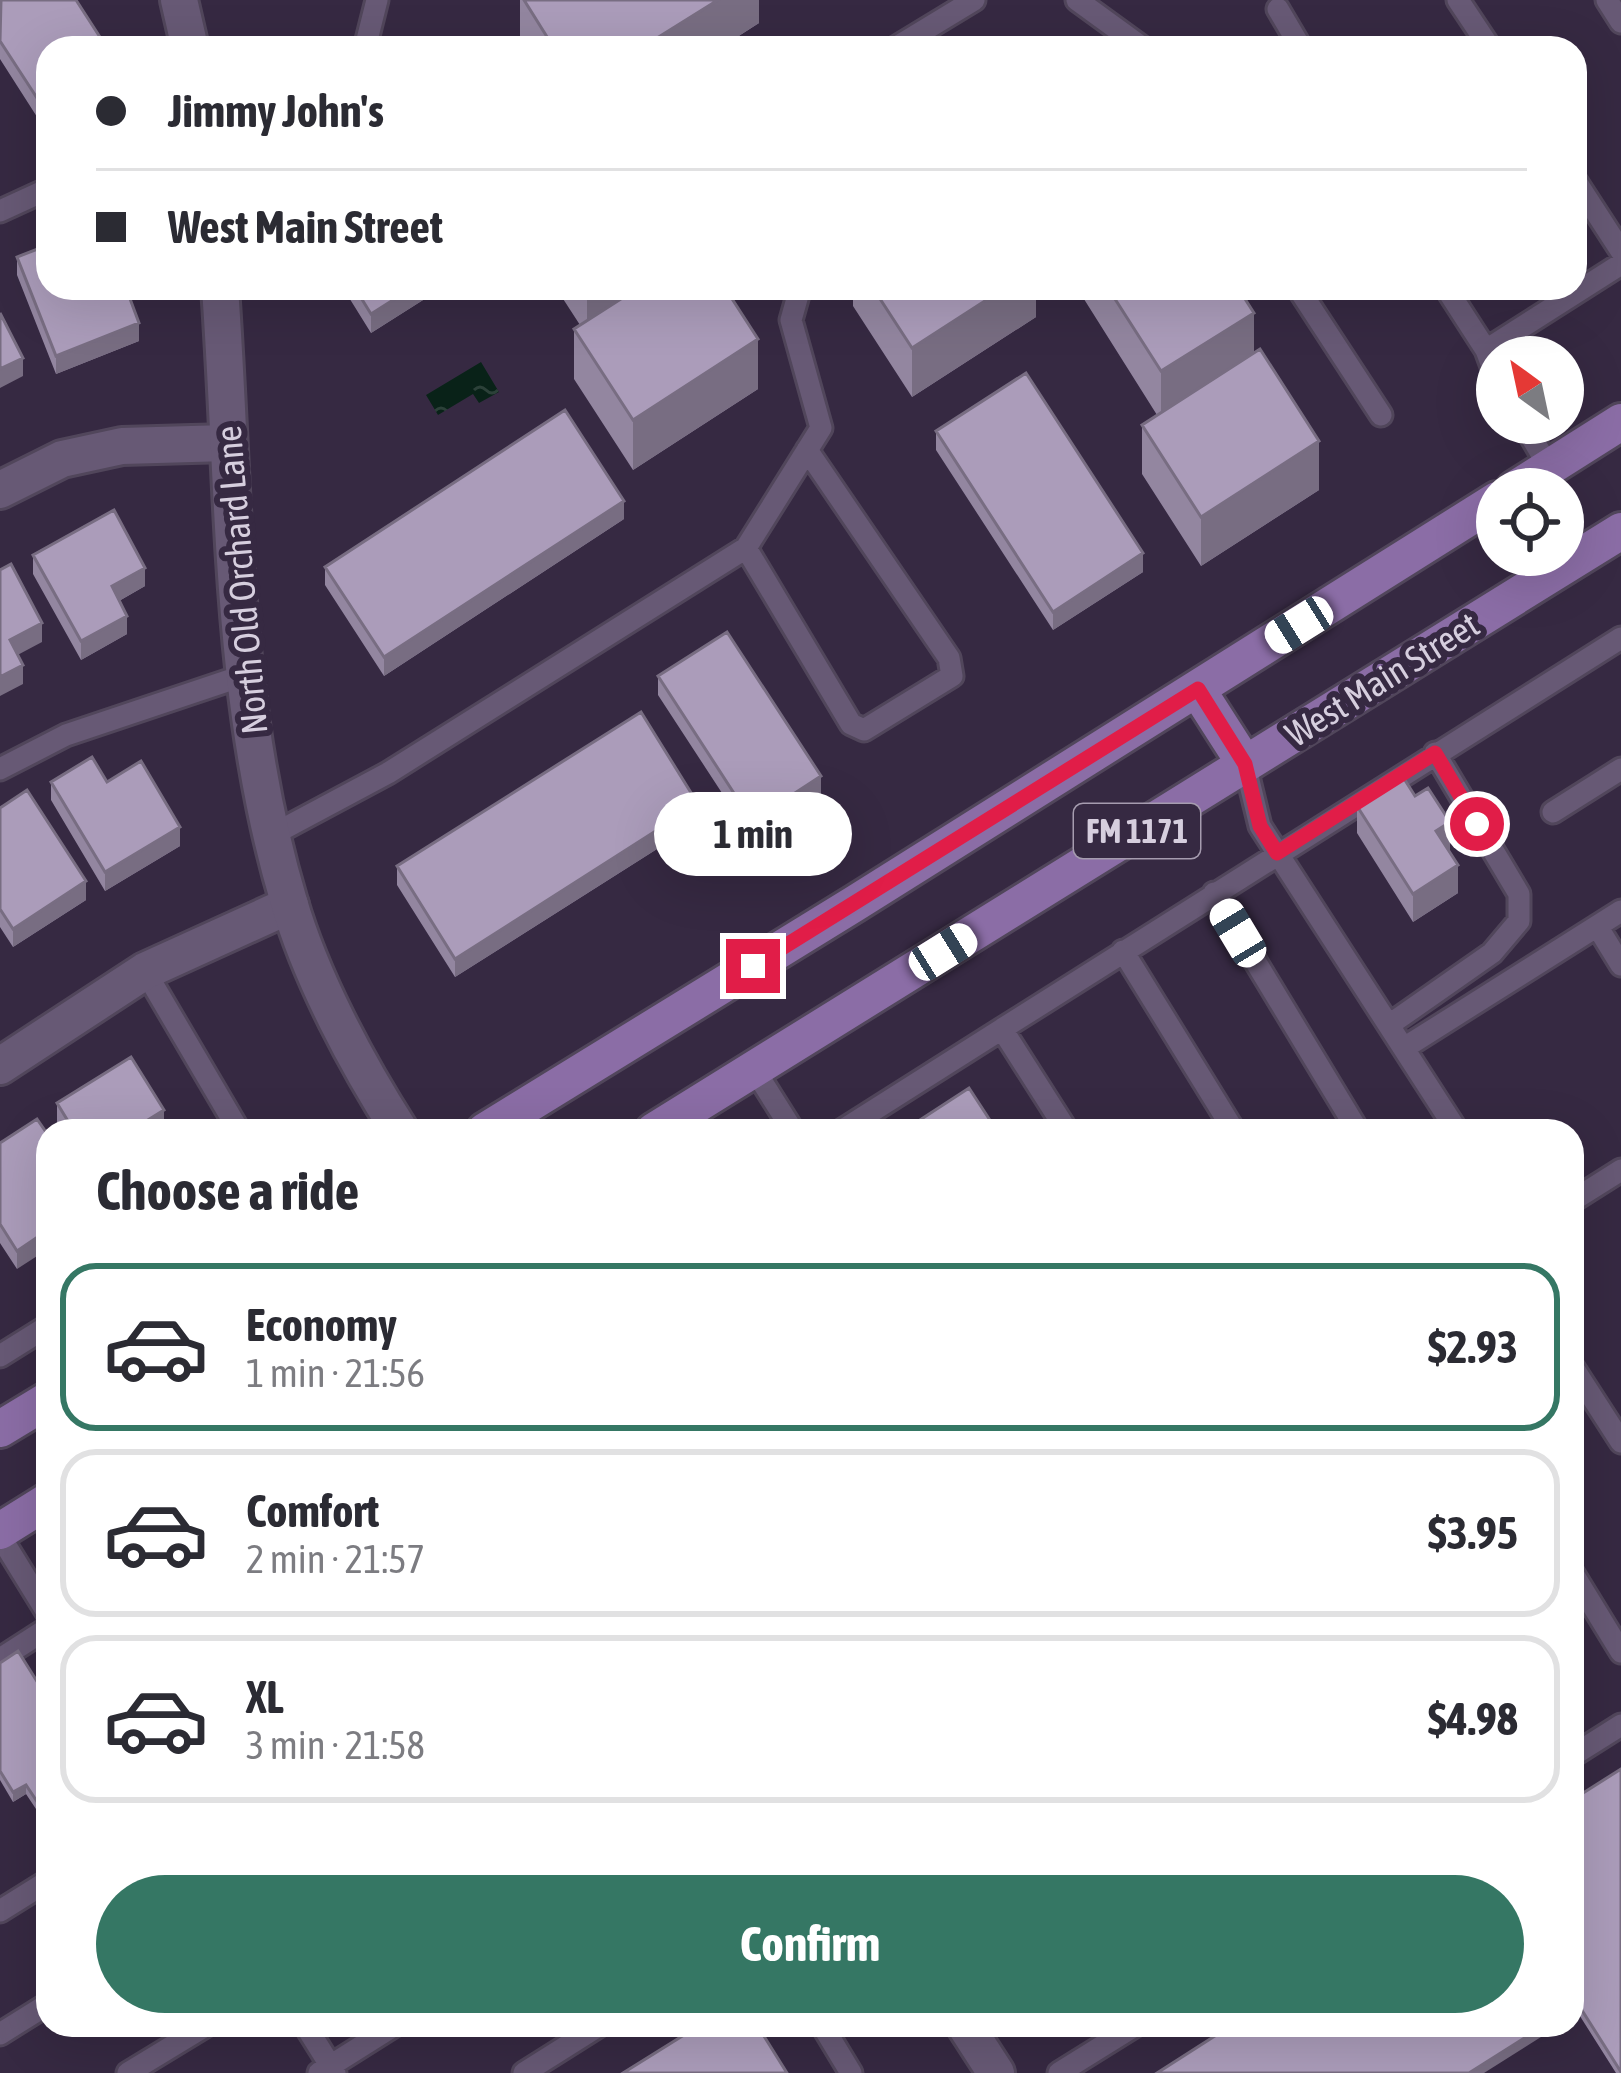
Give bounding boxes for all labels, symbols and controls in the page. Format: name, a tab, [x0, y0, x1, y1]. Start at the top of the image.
text: Jimmy John's	[168, 85, 384, 137]
text: West Main Street	[168, 201, 443, 253]
north arrow	[1476, 336, 1584, 444]
map controls	[1476, 336, 1584, 576]
street label: North Old Orchard Lane	[207, 424, 275, 736]
button: locate	[1476, 468, 1584, 576]
car	[1259, 591, 1339, 659]
street label: West Main Street	[1278, 603, 1486, 755]
callout: 1 min	[654, 792, 852, 876]
route start	[1450, 797, 1504, 851]
road number: FM 1171	[1074, 804, 1200, 858]
text: 1 min	[713, 812, 793, 856]
car	[1204, 893, 1272, 973]
car	[903, 918, 983, 986]
route end	[726, 939, 780, 993]
text: Choose a ride	[96, 1160, 359, 1221]
icon: car	[102, 1293, 210, 1401]
text: Economy	[246, 1299, 397, 1351]
text: $2.93	[1428, 1321, 1518, 1373]
text: 1 min · 21:56	[246, 1351, 425, 1395]
icon: car	[102, 1479, 210, 1587]
text: Comfort	[246, 1485, 379, 1537]
text: $3.95	[1428, 1507, 1518, 1559]
text: 2 min · 21:57	[246, 1537, 425, 1581]
icon: car	[102, 1665, 210, 1773]
text: XL	[246, 1671, 284, 1723]
text: $4.98	[1428, 1693, 1518, 1745]
text: 3 min · 21:58	[246, 1723, 425, 1767]
button: Confirm	[96, 1875, 1524, 2013]

